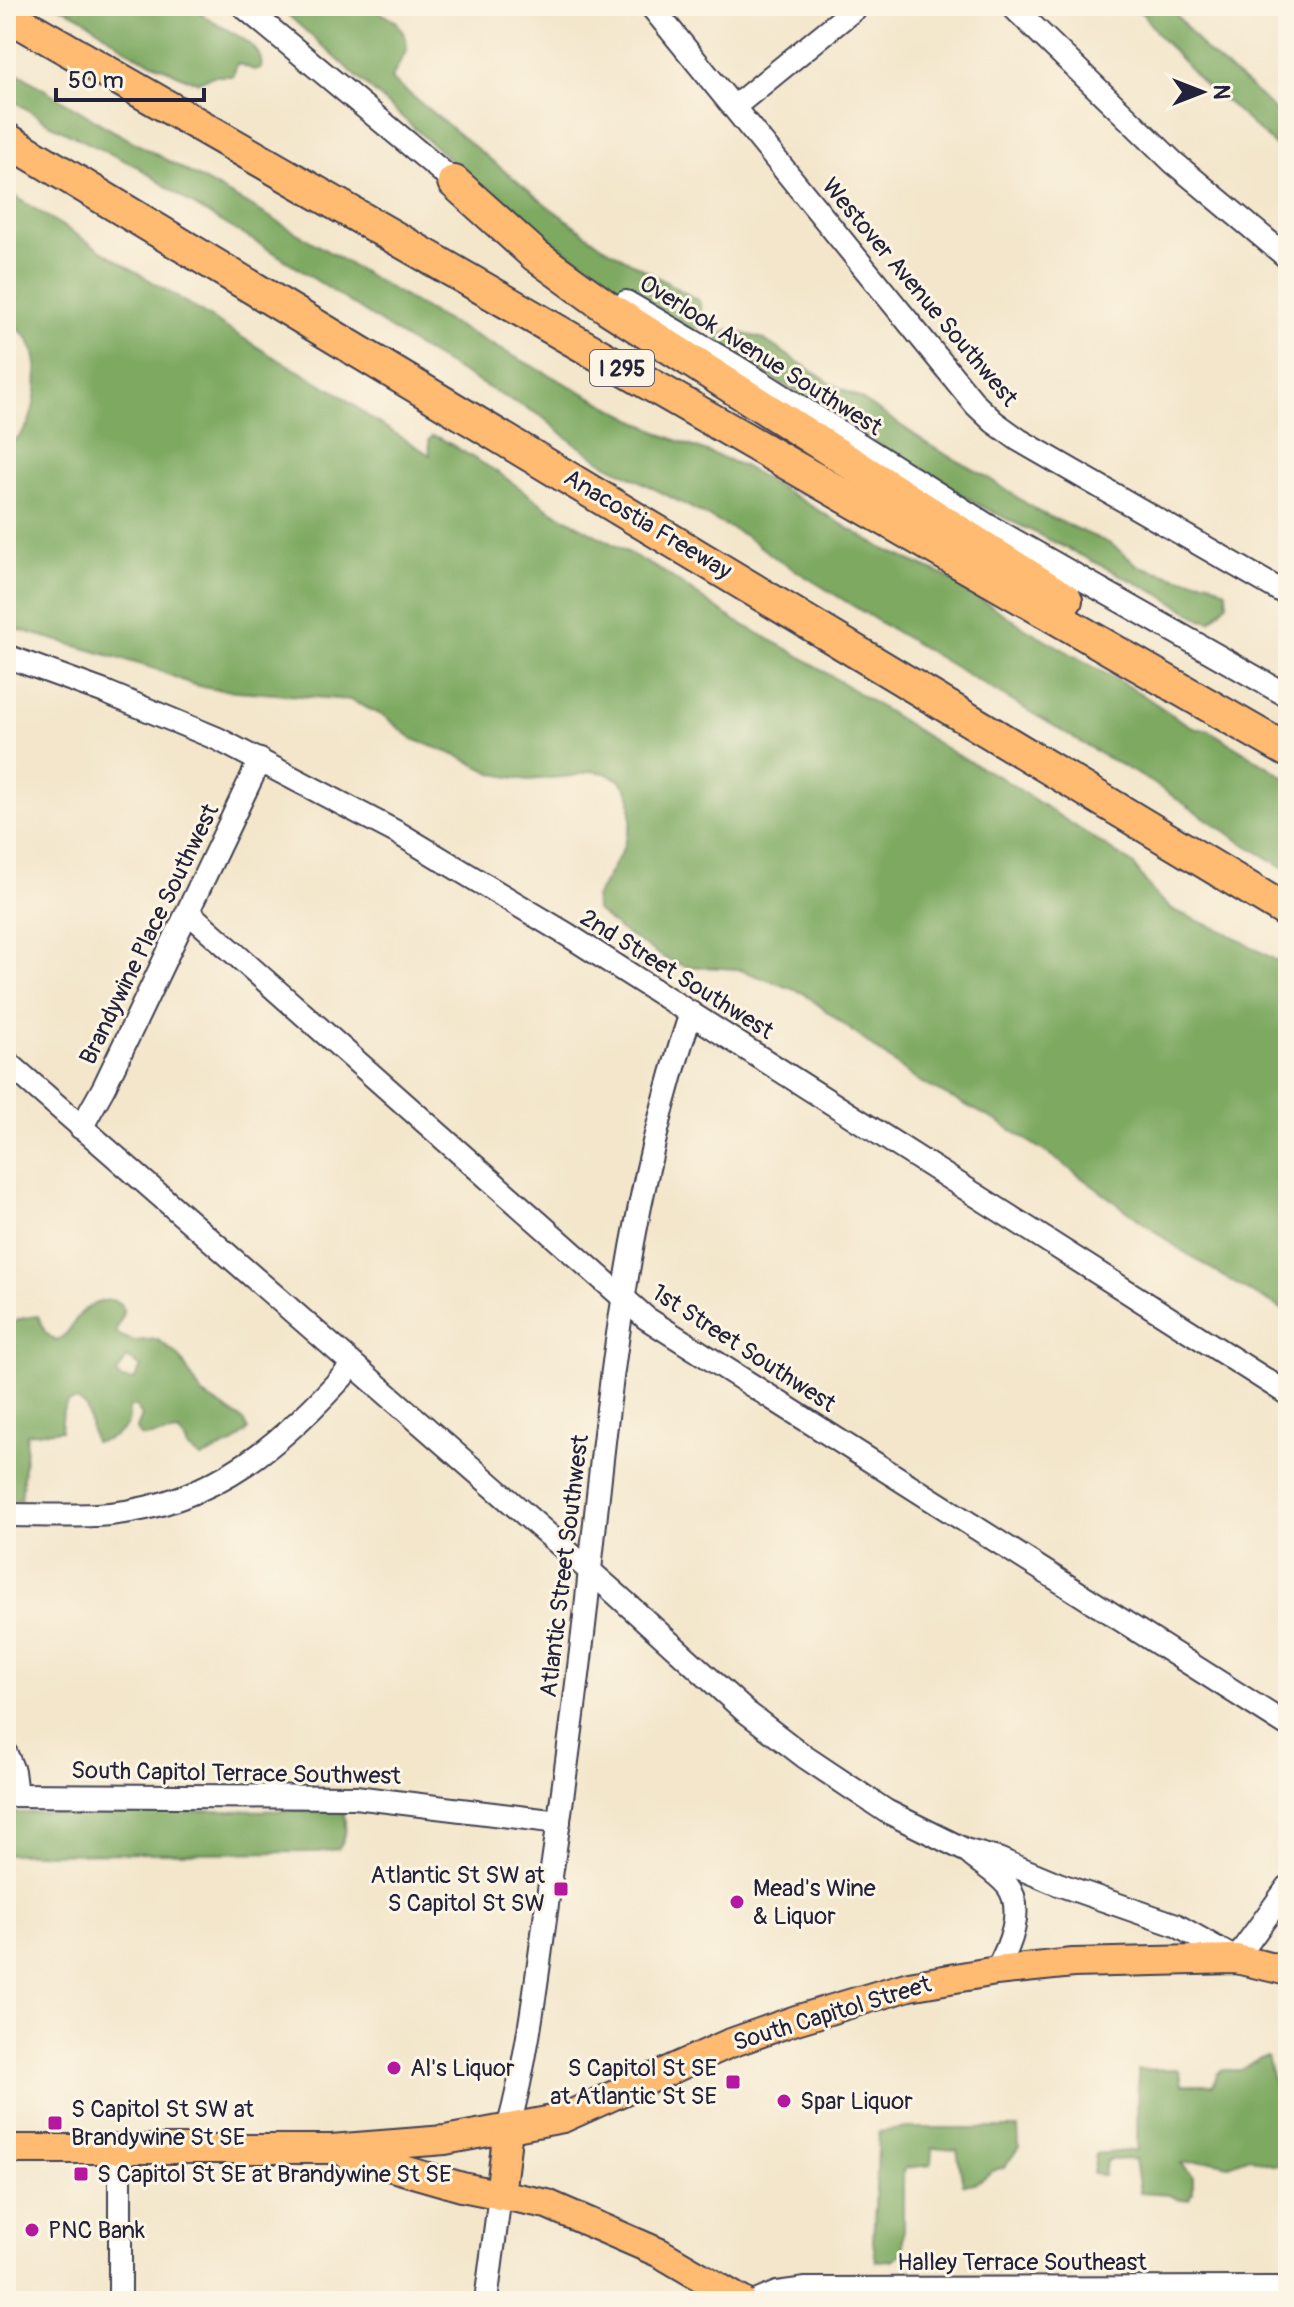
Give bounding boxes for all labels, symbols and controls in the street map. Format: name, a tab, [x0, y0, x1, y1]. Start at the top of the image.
scale bar	[56, 52, 204, 102]
north arrow	[1162, 52, 1242, 132]
text: 50 m	[68, 66, 124, 95]
text: N	[1207, 85, 1235, 100]
street label: Westover Avenue Southwest	[816, 172, 1024, 413]
street label: Overlook Avenue Southwest	[634, 269, 888, 442]
road number: I 295	[590, 350, 654, 386]
street label: Anacostia Freeway	[559, 463, 737, 586]
street label: Brandywine Place Southwest	[74, 799, 225, 1069]
street label: 2nd Street Southwest	[575, 903, 779, 1046]
street label: 1st Street Southwest	[646, 1278, 841, 1419]
street label: Atlantic Street Southwest	[534, 1433, 595, 1699]
street label: South Capitol Terrace Southwest	[71, 1756, 401, 1791]
place label: Atlantic St SW at S Capitol St SW	[370, 1861, 545, 1918]
place label: Mead's Wine & Liquor	[753, 1874, 876, 1931]
marker: Atlantic St SW at S Capitol St SW	[552, 1880, 570, 1898]
marker: Mead's Wine & Liquor	[728, 1893, 746, 1911]
street label: South Capitol Street	[730, 1970, 935, 2057]
place label: Al's Liquor	[410, 2054, 515, 2083]
place label: S Capitol St SE at Atlantic St SE	[550, 2054, 717, 2111]
marker: Al's Liquor	[385, 2059, 403, 2077]
marker: S Capitol St SE at Atlantic St SE	[724, 2073, 742, 2091]
place label: Spar Liquor	[800, 2087, 913, 2116]
marker: Spar Liquor	[775, 2092, 793, 2110]
place label: S Capitol St SW at Brandywine St SE	[71, 2095, 254, 2152]
marker: S Capitol St SW at Brandywine St SE	[46, 2114, 64, 2132]
place label: S Capitol St SE at Brandywine St SE	[97, 2160, 451, 2189]
marker: S Capitol St SE at Brandywine St SE	[72, 2165, 90, 2183]
place label: PNC Bank	[48, 2216, 145, 2245]
marker: PNC Bank	[23, 2221, 41, 2239]
street label: Halley Terrace Southeast	[897, 2248, 1147, 2277]

